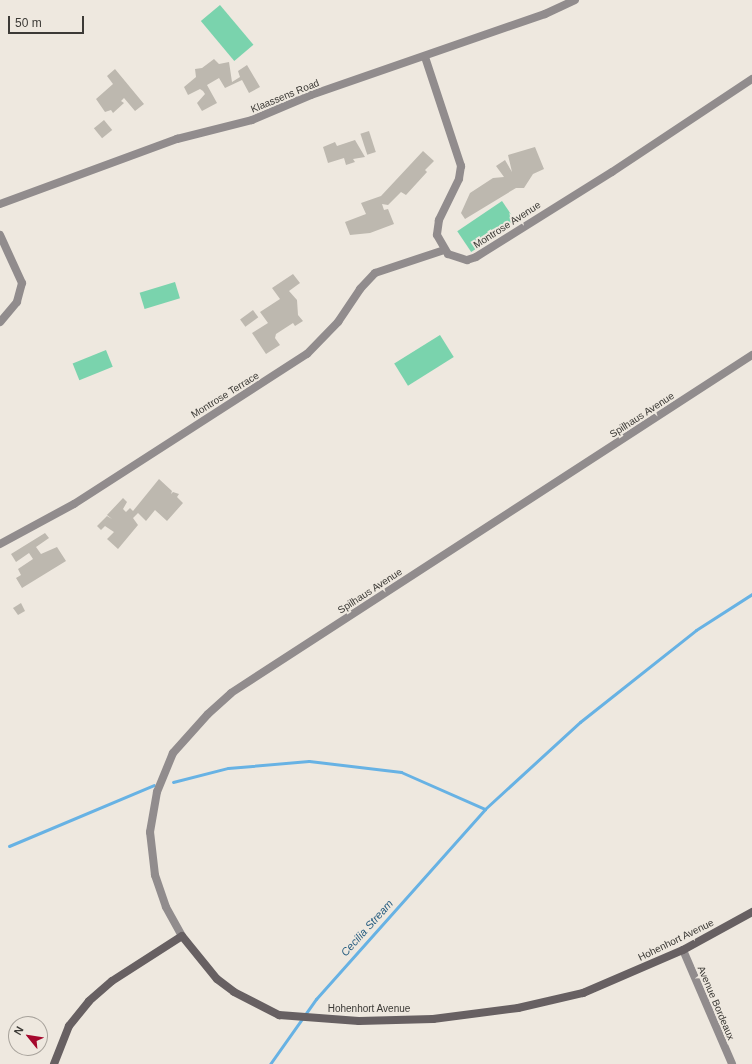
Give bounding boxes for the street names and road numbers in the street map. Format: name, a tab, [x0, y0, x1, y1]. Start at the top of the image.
street label: Klaassens Road	[249, 77, 321, 115]
street label: Montrose Avenue	[471, 199, 543, 251]
street label: Montrose Terrace	[189, 369, 261, 421]
street label: Spilhaus Avenue	[607, 390, 677, 440]
street label: Spilhaus Avenue	[335, 566, 405, 616]
street label: Hohenhort Avenue	[636, 916, 716, 964]
street label: Avenue Bordeaux	[695, 964, 737, 1042]
street label: Hohenhort Avenue	[327, 1003, 411, 1015]

